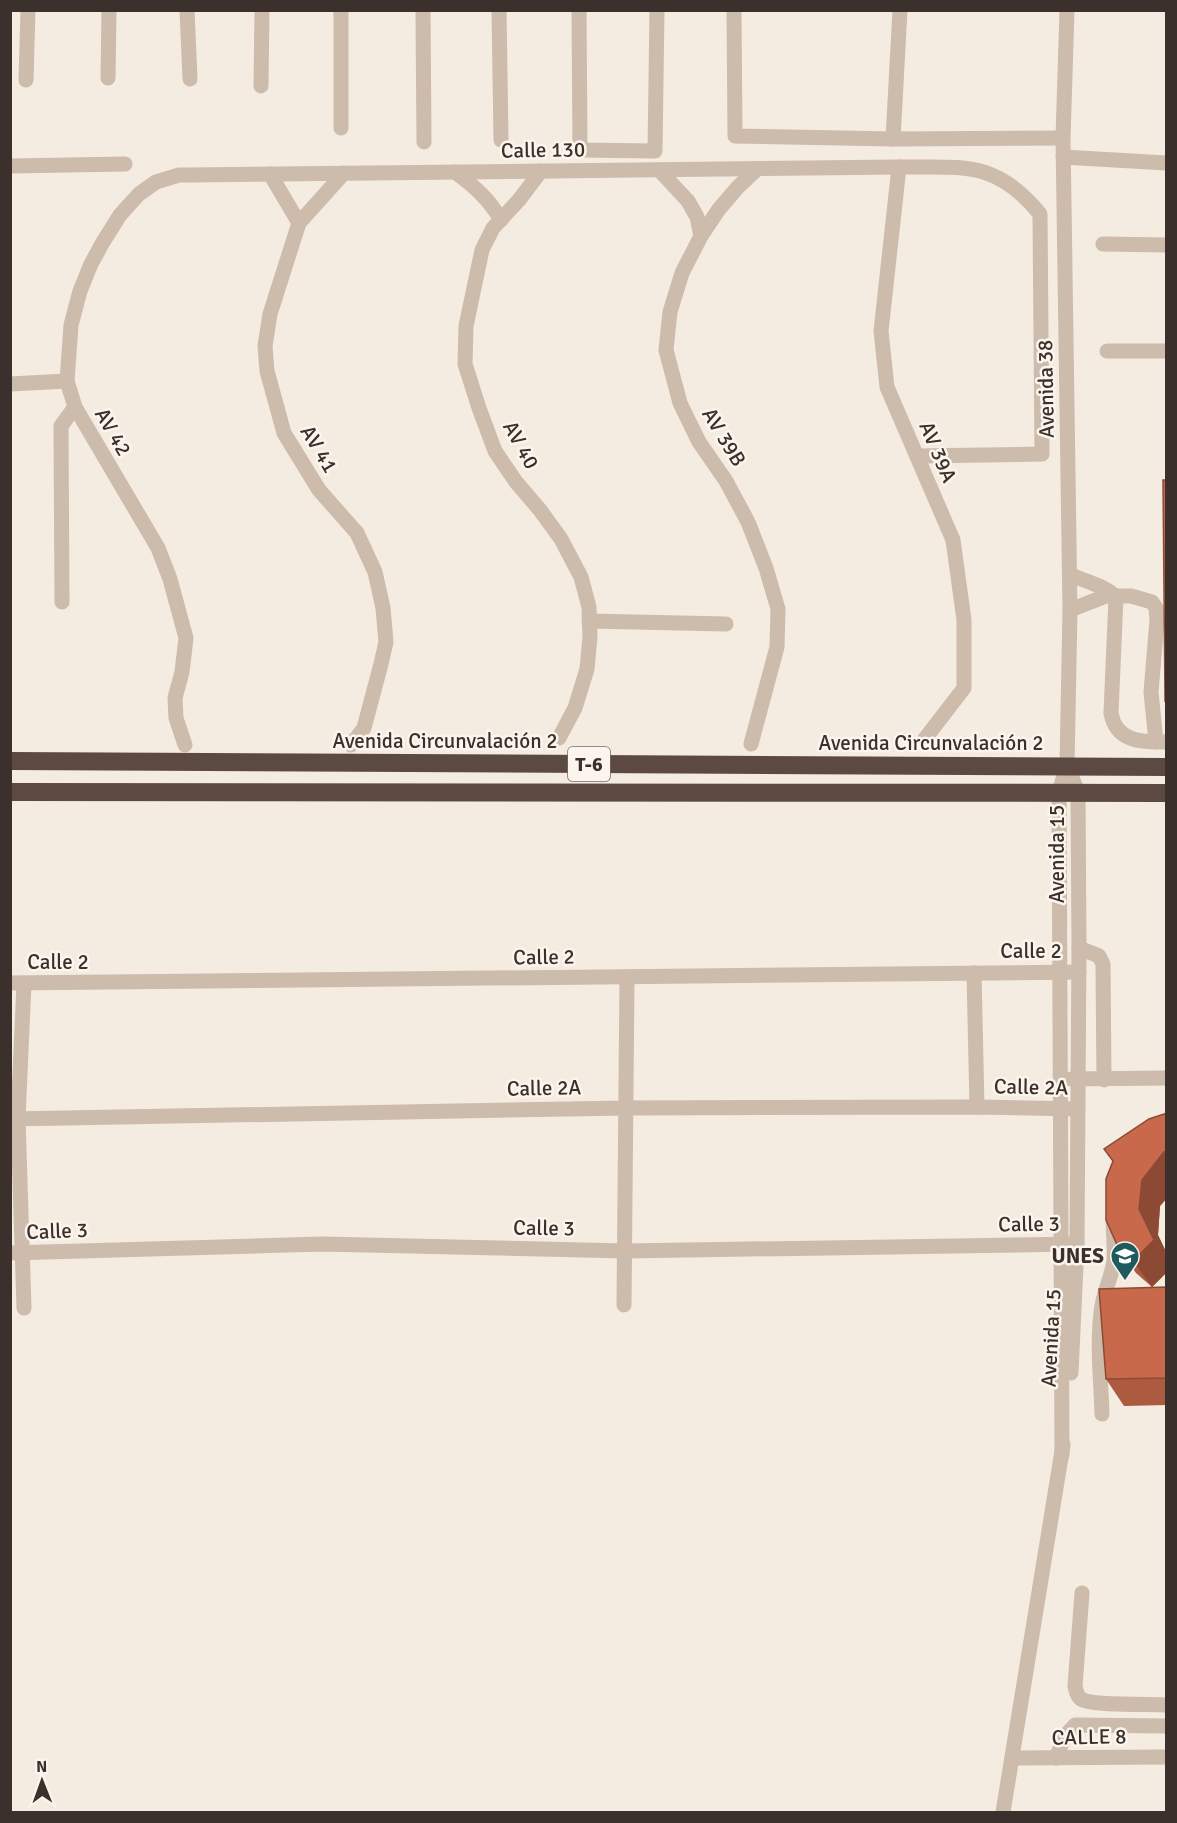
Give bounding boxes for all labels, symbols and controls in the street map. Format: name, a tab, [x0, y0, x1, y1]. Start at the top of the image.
street label: Calle 130	[501, 136, 585, 164]
street label: Avenida 38	[1032, 340, 1060, 438]
street label: AV 42	[89, 403, 137, 461]
street label: AV 39B	[696, 403, 752, 471]
street label: AV 40	[497, 416, 545, 474]
street label: AV 39A	[914, 417, 963, 487]
street label: AV 41	[295, 420, 343, 478]
street label: Avenida Circunvalación 2	[332, 728, 558, 754]
street label: Avenida Circunvalación 2	[818, 730, 1044, 756]
road number: T-6	[568, 747, 610, 781]
street label: Avenida 15	[1044, 805, 1070, 903]
street label: Calle 2	[1000, 938, 1062, 964]
street label: Calle 2	[513, 943, 575, 971]
street label: Calle 2	[27, 949, 89, 975]
street label: Calle 2A	[994, 1073, 1069, 1101]
street label: Calle 2A	[507, 1074, 582, 1102]
street label: Calle 3	[998, 1210, 1060, 1238]
street label: Calle 3	[513, 1214, 575, 1242]
street label: Calle 3	[26, 1217, 88, 1245]
school or university icon: UNES	[1109, 1240, 1141, 1282]
place label: UNES	[1052, 1243, 1104, 1269]
street label: Avenida 15	[1035, 1288, 1067, 1388]
street label: CALLE 8	[1051, 1723, 1127, 1751]
north arrow	[12, 1751, 72, 1811]
text: N	[36, 1757, 47, 1777]

